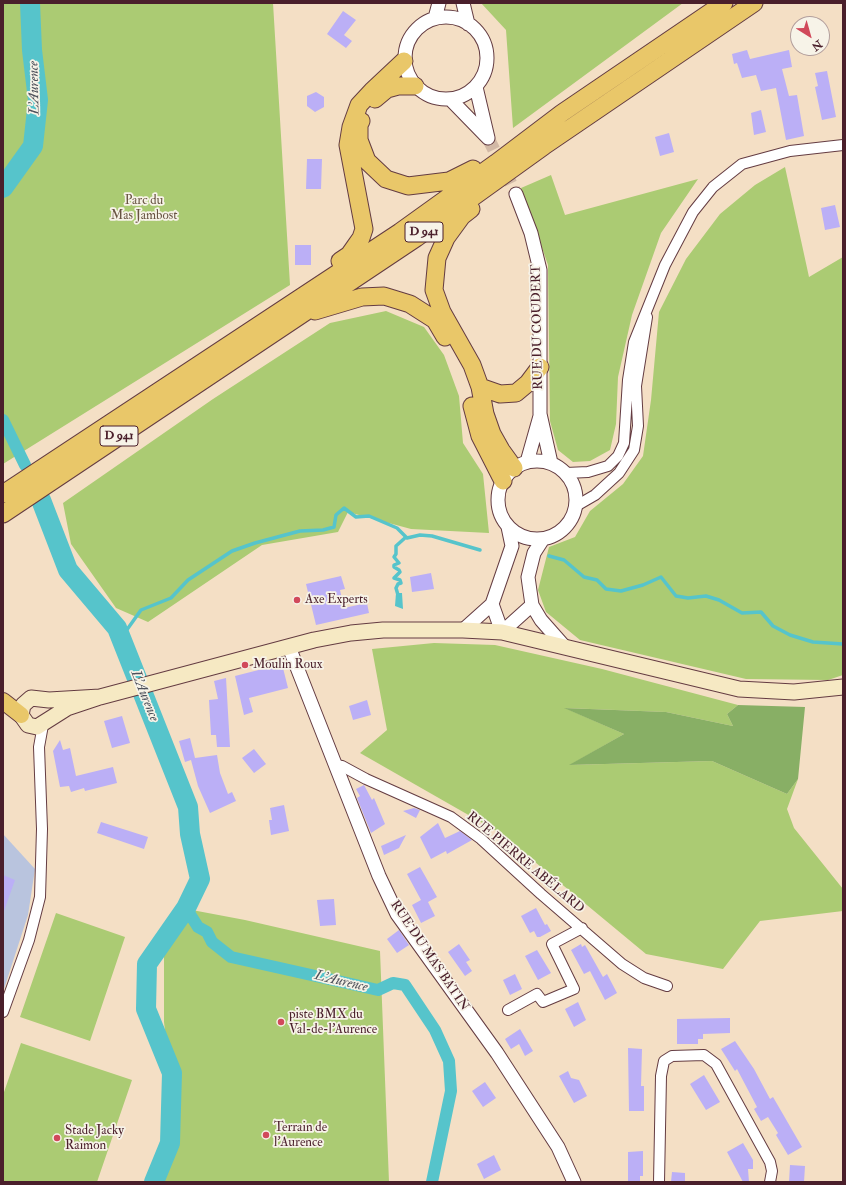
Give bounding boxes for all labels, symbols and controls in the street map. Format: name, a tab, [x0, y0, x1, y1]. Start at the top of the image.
north arrow	[790, 16, 830, 56]
text: N	[809, 37, 825, 53]
water label: L'Aurence	[26, 61, 44, 115]
park label: Parc du Mas Jambost	[111, 193, 177, 224]
road number: D 941	[405, 222, 443, 242]
street label: RUE DU COUDERT	[529, 264, 547, 390]
road number: D 941	[100, 426, 138, 446]
place label: Axe Experts	[305, 592, 368, 608]
marker: Axe Experts	[292, 595, 302, 605]
place label: Moulin Roux	[253, 657, 322, 673]
marker: Moulin Roux	[240, 660, 250, 670]
water label: L'Aurence	[126, 668, 162, 724]
street label: RUE PIERRE ABÉLARD	[463, 809, 587, 917]
street label: RUE DU MAS BATIN	[386, 898, 472, 1014]
water label: L'Aurence	[313, 968, 369, 996]
place label: piste BMX du Val-de-l'Aurence	[289, 1007, 377, 1038]
marker: piste BMX du Val-de-l'Aurence	[276, 1017, 286, 1027]
place label: Terrain de l'Aurence	[274, 1120, 327, 1151]
place label: Stade Jacky Raimon	[65, 1123, 124, 1154]
marker: Terrain de l'Aurence	[261, 1130, 271, 1140]
marker: Stade Jacky Raimon	[52, 1133, 62, 1143]

